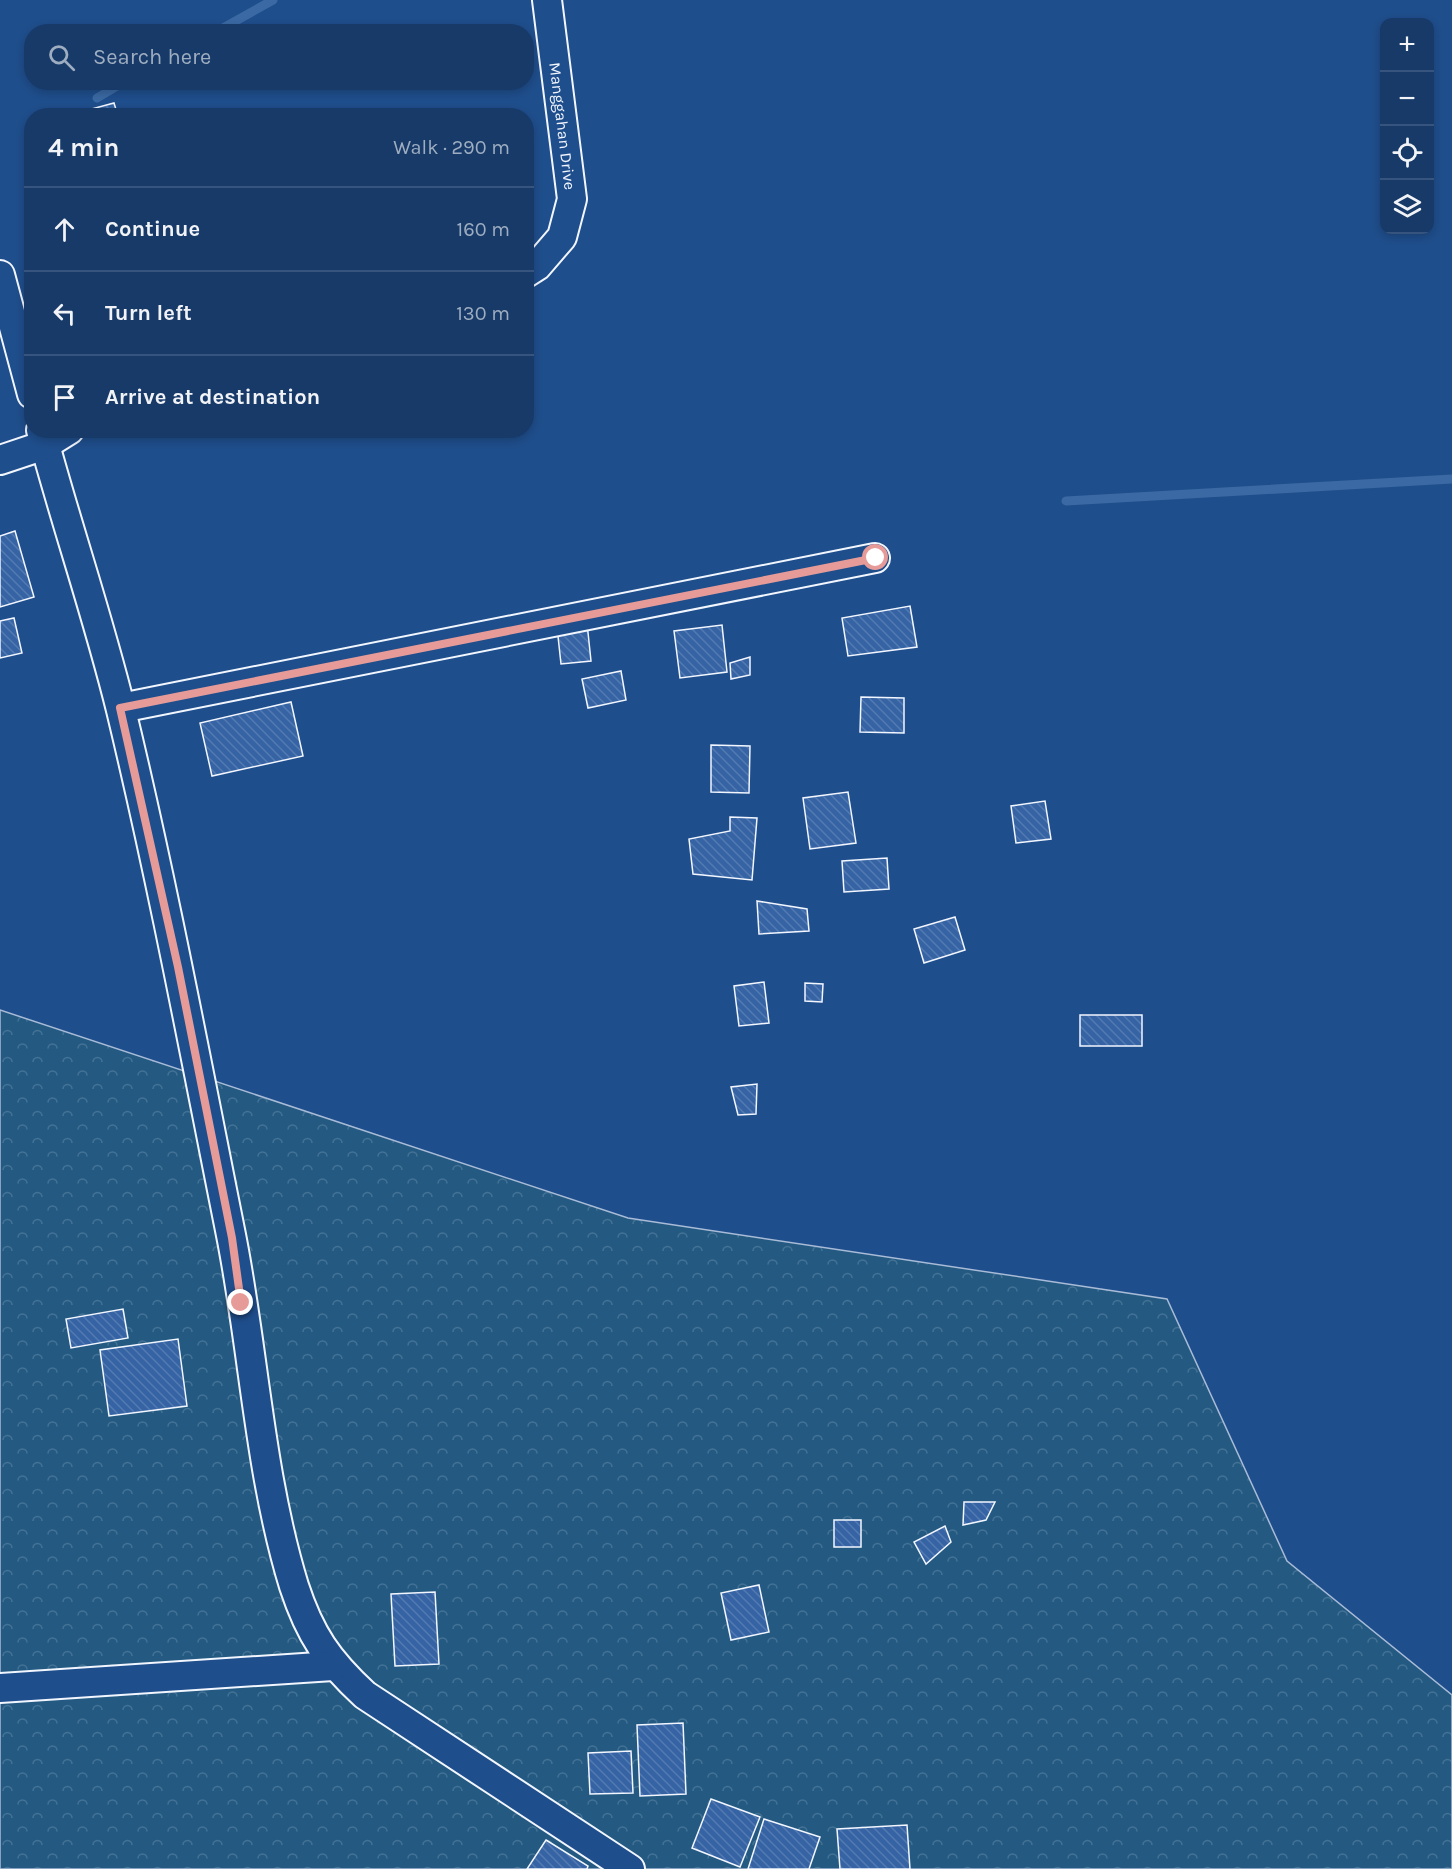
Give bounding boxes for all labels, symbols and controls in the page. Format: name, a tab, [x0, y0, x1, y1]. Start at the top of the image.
map controls	[1380, 18, 1434, 234]
button: +	[1380, 18, 1434, 72]
search box	[24, 24, 534, 90]
icon: search	[45, 41, 78, 74]
text: Search here	[93, 44, 211, 70]
street label: Manggahan Drive	[545, 61, 580, 191]
button: −	[1380, 72, 1434, 126]
button: locate	[1380, 126, 1434, 180]
text: 4 min	[48, 132, 119, 163]
text: Walk · 290 m	[393, 136, 510, 159]
button: layers	[1380, 180, 1434, 234]
icon: ahead	[48, 213, 81, 246]
text: Continue	[105, 216, 200, 242]
text: 160 m	[457, 218, 510, 241]
icon: left	[48, 297, 81, 330]
text: Turn left	[105, 300, 192, 326]
text: 130 m	[456, 302, 510, 325]
icon: arrive	[48, 381, 81, 414]
text: Arrive at destination	[105, 384, 320, 410]
route start	[862, 544, 888, 570]
route end	[227, 1289, 253, 1315]

